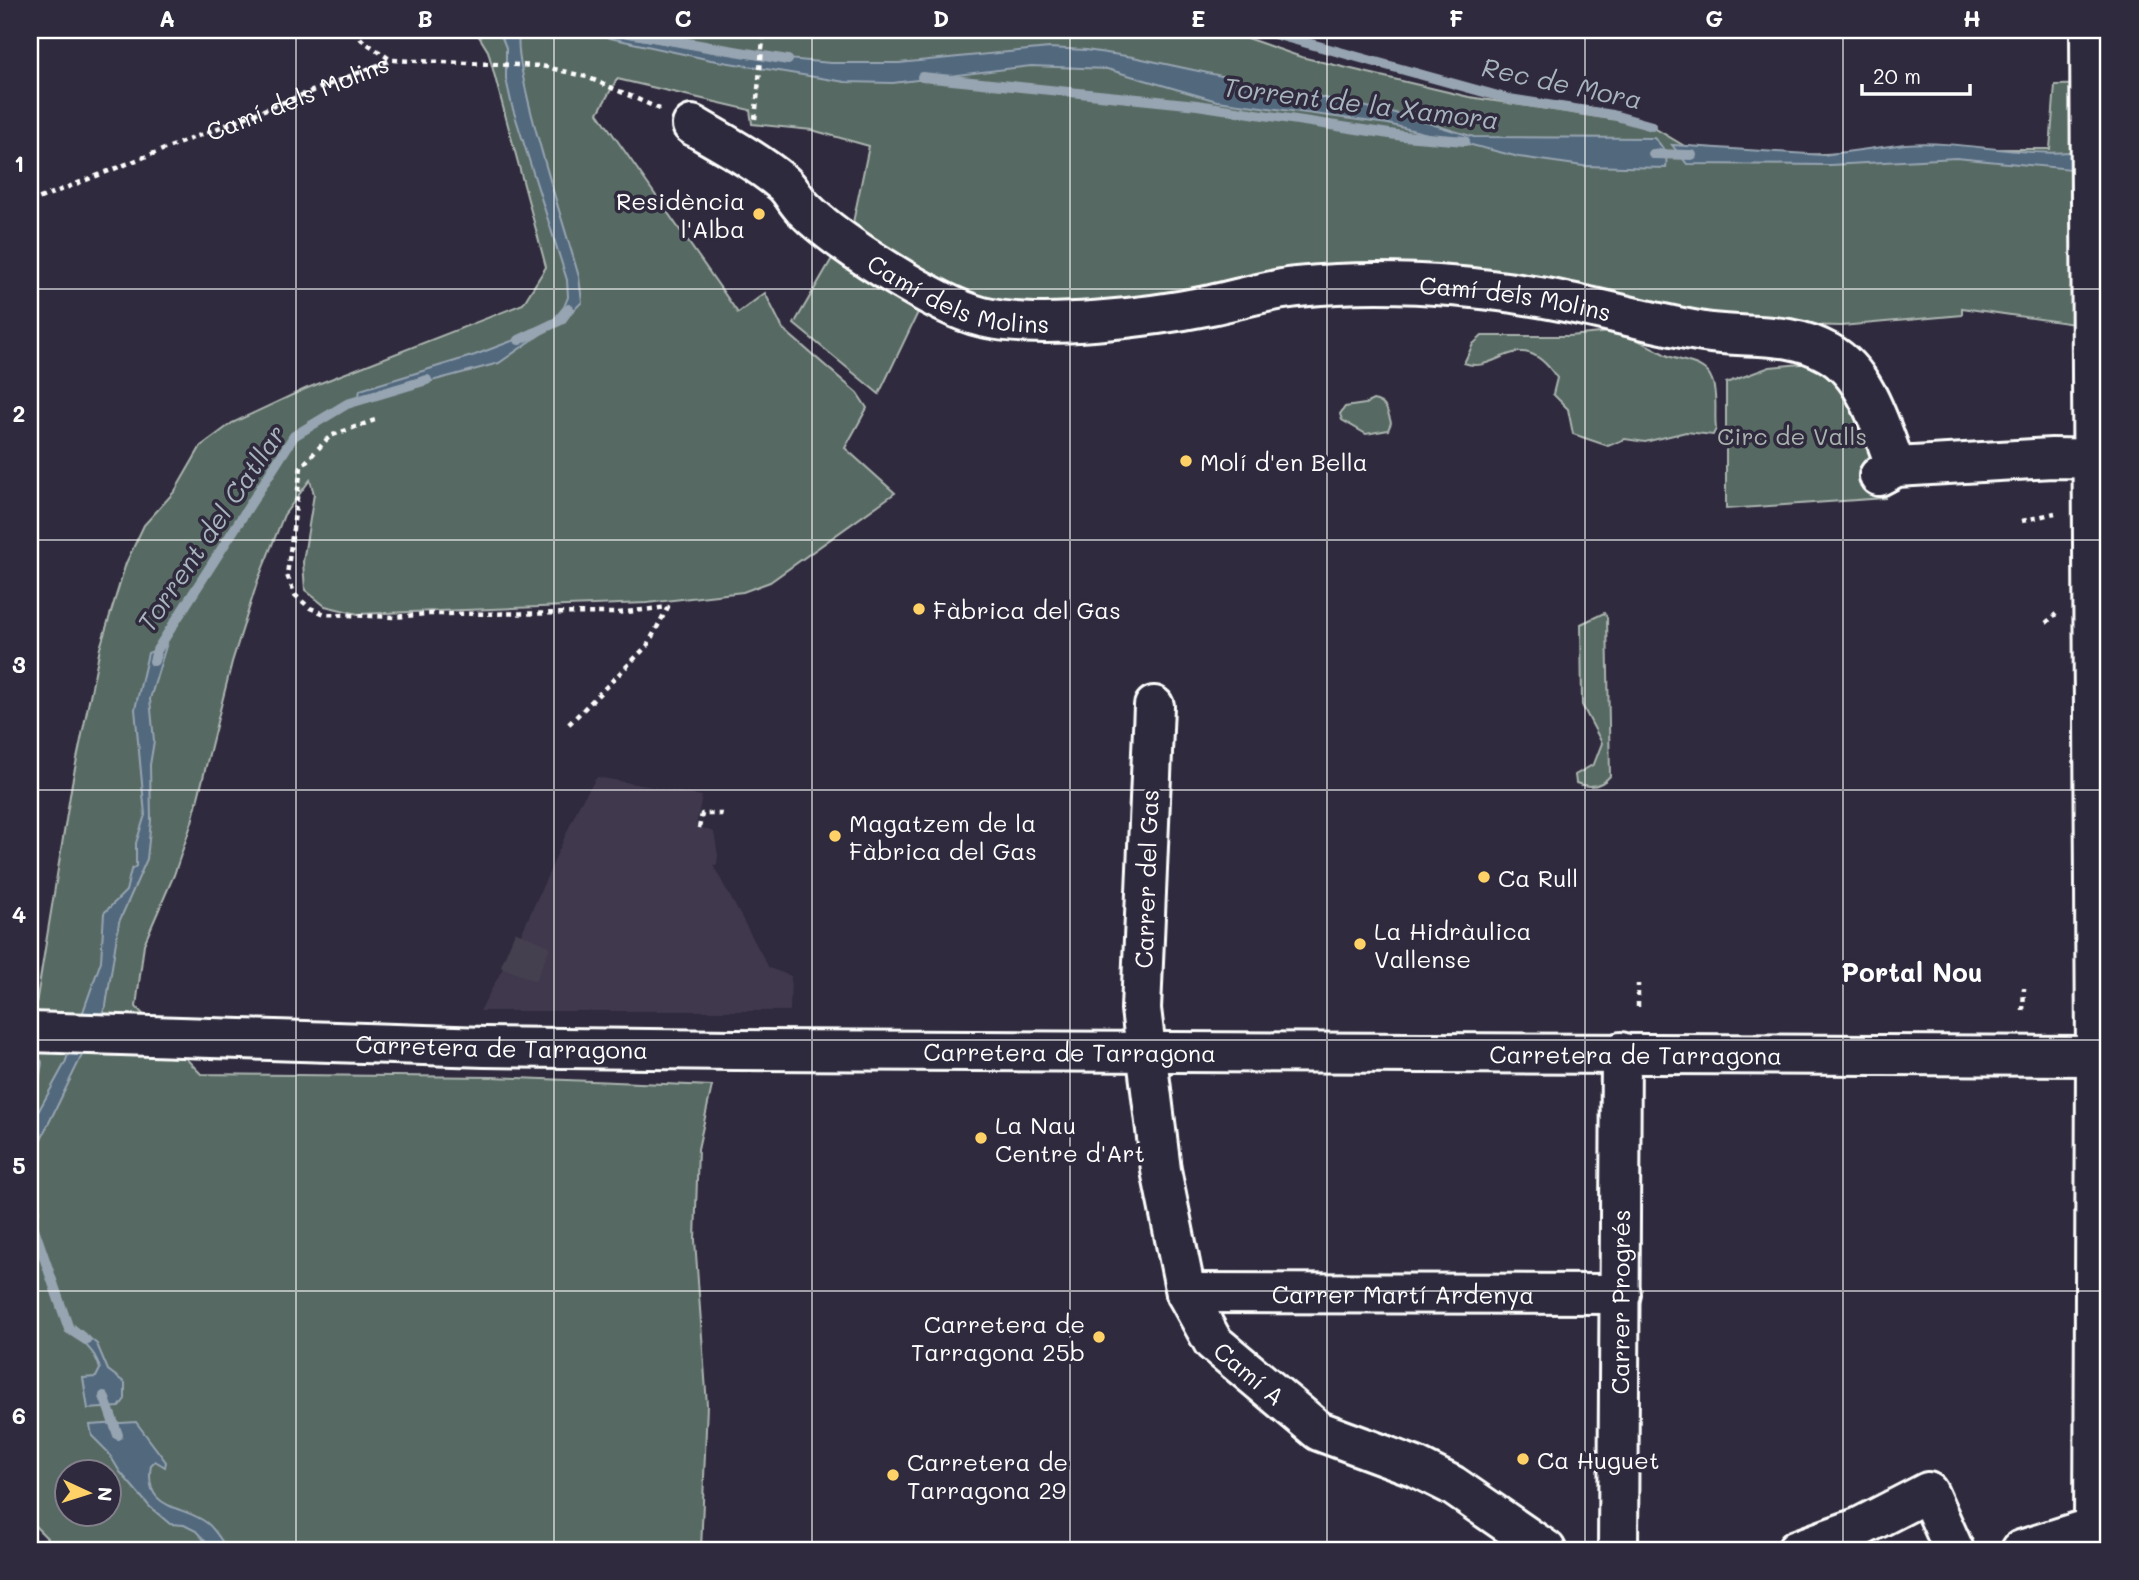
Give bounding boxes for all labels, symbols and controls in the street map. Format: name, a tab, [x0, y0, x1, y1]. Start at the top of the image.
text: A	[159, 3, 175, 33]
text: B	[417, 3, 433, 33]
text: C	[674, 3, 692, 33]
text: D	[933, 3, 949, 33]
text: E	[1191, 3, 1205, 33]
text: F	[1449, 3, 1463, 33]
text: G	[1705, 3, 1723, 33]
text: H	[1963, 3, 1981, 33]
street label: Camí dels Molins	[201, 47, 393, 147]
water label: Rec de Mora	[1479, 49, 1645, 117]
scale bar	[1862, 52, 1971, 96]
text: 20 m	[1873, 62, 1921, 89]
water label: Torrent de la Xamora	[1221, 69, 1501, 137]
text: 1	[14, 148, 24, 178]
place label: Residència l'Alba	[616, 185, 745, 244]
marker: Residència l'Alba	[751, 206, 767, 222]
street label: Camí dels Molins	[862, 247, 1049, 338]
street label: Camí dels Molins	[1419, 269, 1614, 327]
text: 2	[13, 398, 25, 428]
water label: Torrent del Catllar	[129, 418, 293, 638]
park label: Circ de Valls	[1717, 420, 1867, 451]
place label: Molí d'en Bella	[1200, 446, 1368, 477]
marker: Molí d'en Bella	[1178, 453, 1194, 469]
place label: Fàbrica del Gas	[933, 594, 1121, 625]
marker: Fàbrica del Gas	[911, 601, 927, 617]
text: 3	[12, 649, 26, 679]
street label: Carrer del Gas	[1127, 789, 1165, 969]
place label: Magatzem de la Fàbrica del Gas	[849, 807, 1037, 866]
marker: Magatzem de la Fàbrica del Gas	[827, 828, 843, 844]
place label: Ca Rull	[1498, 862, 1578, 893]
marker: Ca Rull	[1476, 869, 1492, 885]
text: 4	[12, 899, 26, 929]
place label: La Hidràulica Vallense	[1374, 915, 1532, 974]
marker: La Hidràulica Vallense	[1352, 936, 1368, 952]
district label: Portal Nou	[1841, 955, 1983, 989]
street label: Carretera de Tarragona	[355, 1027, 648, 1064]
street label: Carretera de Tarragona	[923, 1035, 1216, 1068]
street label: Carretera de Tarragona	[1489, 1038, 1782, 1070]
place label: La Nau Centre d'Art	[995, 1109, 1145, 1168]
marker: La Nau Centre d'Art	[973, 1130, 989, 1146]
text: 5	[12, 1150, 26, 1180]
street label: Carrer Progrés	[1603, 1210, 1636, 1394]
street label: Carrer Martí Ardenya	[1272, 1278, 1534, 1309]
place label: Carretera de Tarragona 25b	[911, 1308, 1085, 1367]
marker: Carretera de Tarragona 25b	[1091, 1329, 1107, 1345]
street label: Camí A	[1208, 1334, 1292, 1411]
text: 6	[12, 1400, 26, 1430]
place label: Ca Huguet	[1537, 1444, 1659, 1475]
place label: Carretera de Tarragona 29	[907, 1446, 1068, 1505]
marker: Ca Huguet	[1515, 1451, 1531, 1467]
north arrow	[52, 1458, 122, 1528]
marker: Carretera de Tarragona 29	[885, 1467, 901, 1483]
text: N	[92, 1486, 118, 1502]

